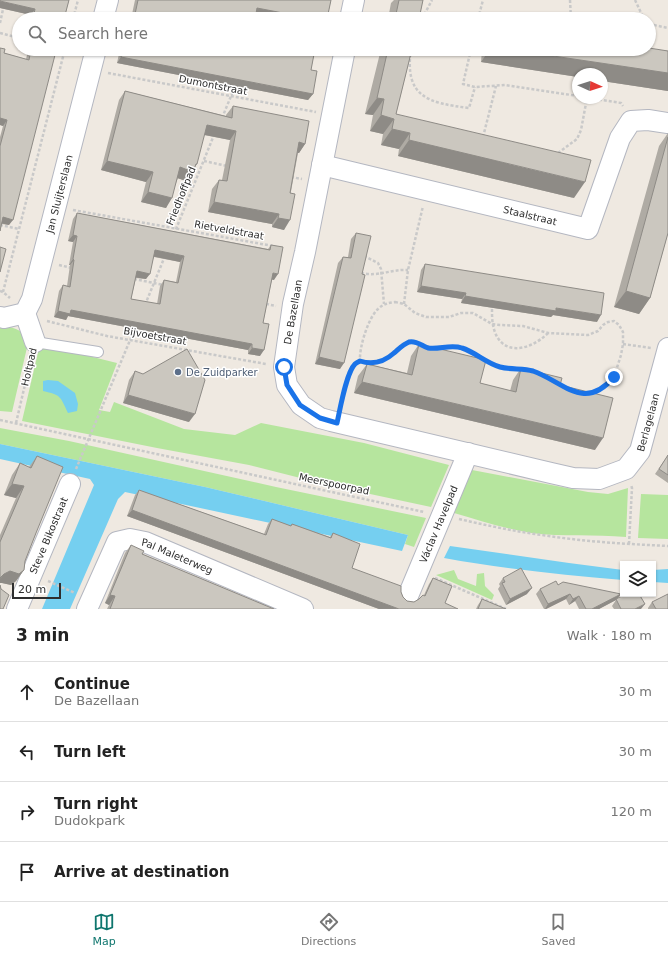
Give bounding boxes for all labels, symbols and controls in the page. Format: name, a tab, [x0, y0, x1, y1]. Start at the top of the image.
search box	[12, 12, 656, 56]
icon: search	[26, 23, 48, 45]
text: Search here	[58, 25, 148, 43]
north arrow	[572, 68, 608, 104]
street label: Dumontstraat	[178, 73, 248, 97]
street label: Jan Sluijterslaan	[43, 153, 74, 235]
street label: Friedhoffpad	[164, 165, 198, 227]
street label: Staalstraat	[502, 203, 558, 227]
street label: Rietveldstraat	[193, 218, 265, 242]
street label: De Bazellaan	[282, 279, 304, 345]
street label: Bijvoetstraat	[123, 325, 188, 347]
street label: Holtpad	[19, 347, 39, 387]
route start	[275, 358, 293, 376]
marker: De Zuidparker	[173, 367, 183, 377]
place label: De Zuidparker	[186, 367, 259, 378]
route end	[605, 368, 623, 386]
street label: Berlagelaan	[635, 392, 661, 453]
street label: Meerspoorpad	[298, 471, 370, 497]
street label: Václav Havelpad	[417, 484, 459, 565]
street label: Steve Bikostraat	[27, 495, 69, 575]
street label: Pal Maleterweg	[141, 536, 214, 576]
map controls	[620, 561, 656, 597]
button: layers	[620, 561, 656, 597]
scale bar	[12, 581, 61, 600]
text: 20 m	[18, 583, 46, 596]
text: 3 min	[16, 625, 69, 645]
text: Walk · 180 m	[567, 628, 652, 643]
text: Continue	[54, 675, 130, 693]
icon: ahead	[16, 681, 38, 703]
text: 30 m	[619, 684, 652, 699]
text: De Bazellaan	[54, 693, 139, 708]
icon: left	[16, 741, 38, 763]
text: Turn left	[54, 743, 126, 761]
text: 30 m	[619, 744, 652, 759]
text: Turn right	[54, 795, 138, 813]
icon: right	[16, 801, 38, 823]
text: 120 m	[610, 804, 652, 819]
text: Dudokpark	[54, 813, 125, 828]
icon: arrive	[16, 861, 38, 883]
text: Arrive at destination	[54, 863, 229, 881]
tab: Map	[93, 911, 116, 948]
tab: Directions	[301, 911, 356, 948]
tab: Saved	[541, 911, 575, 948]

